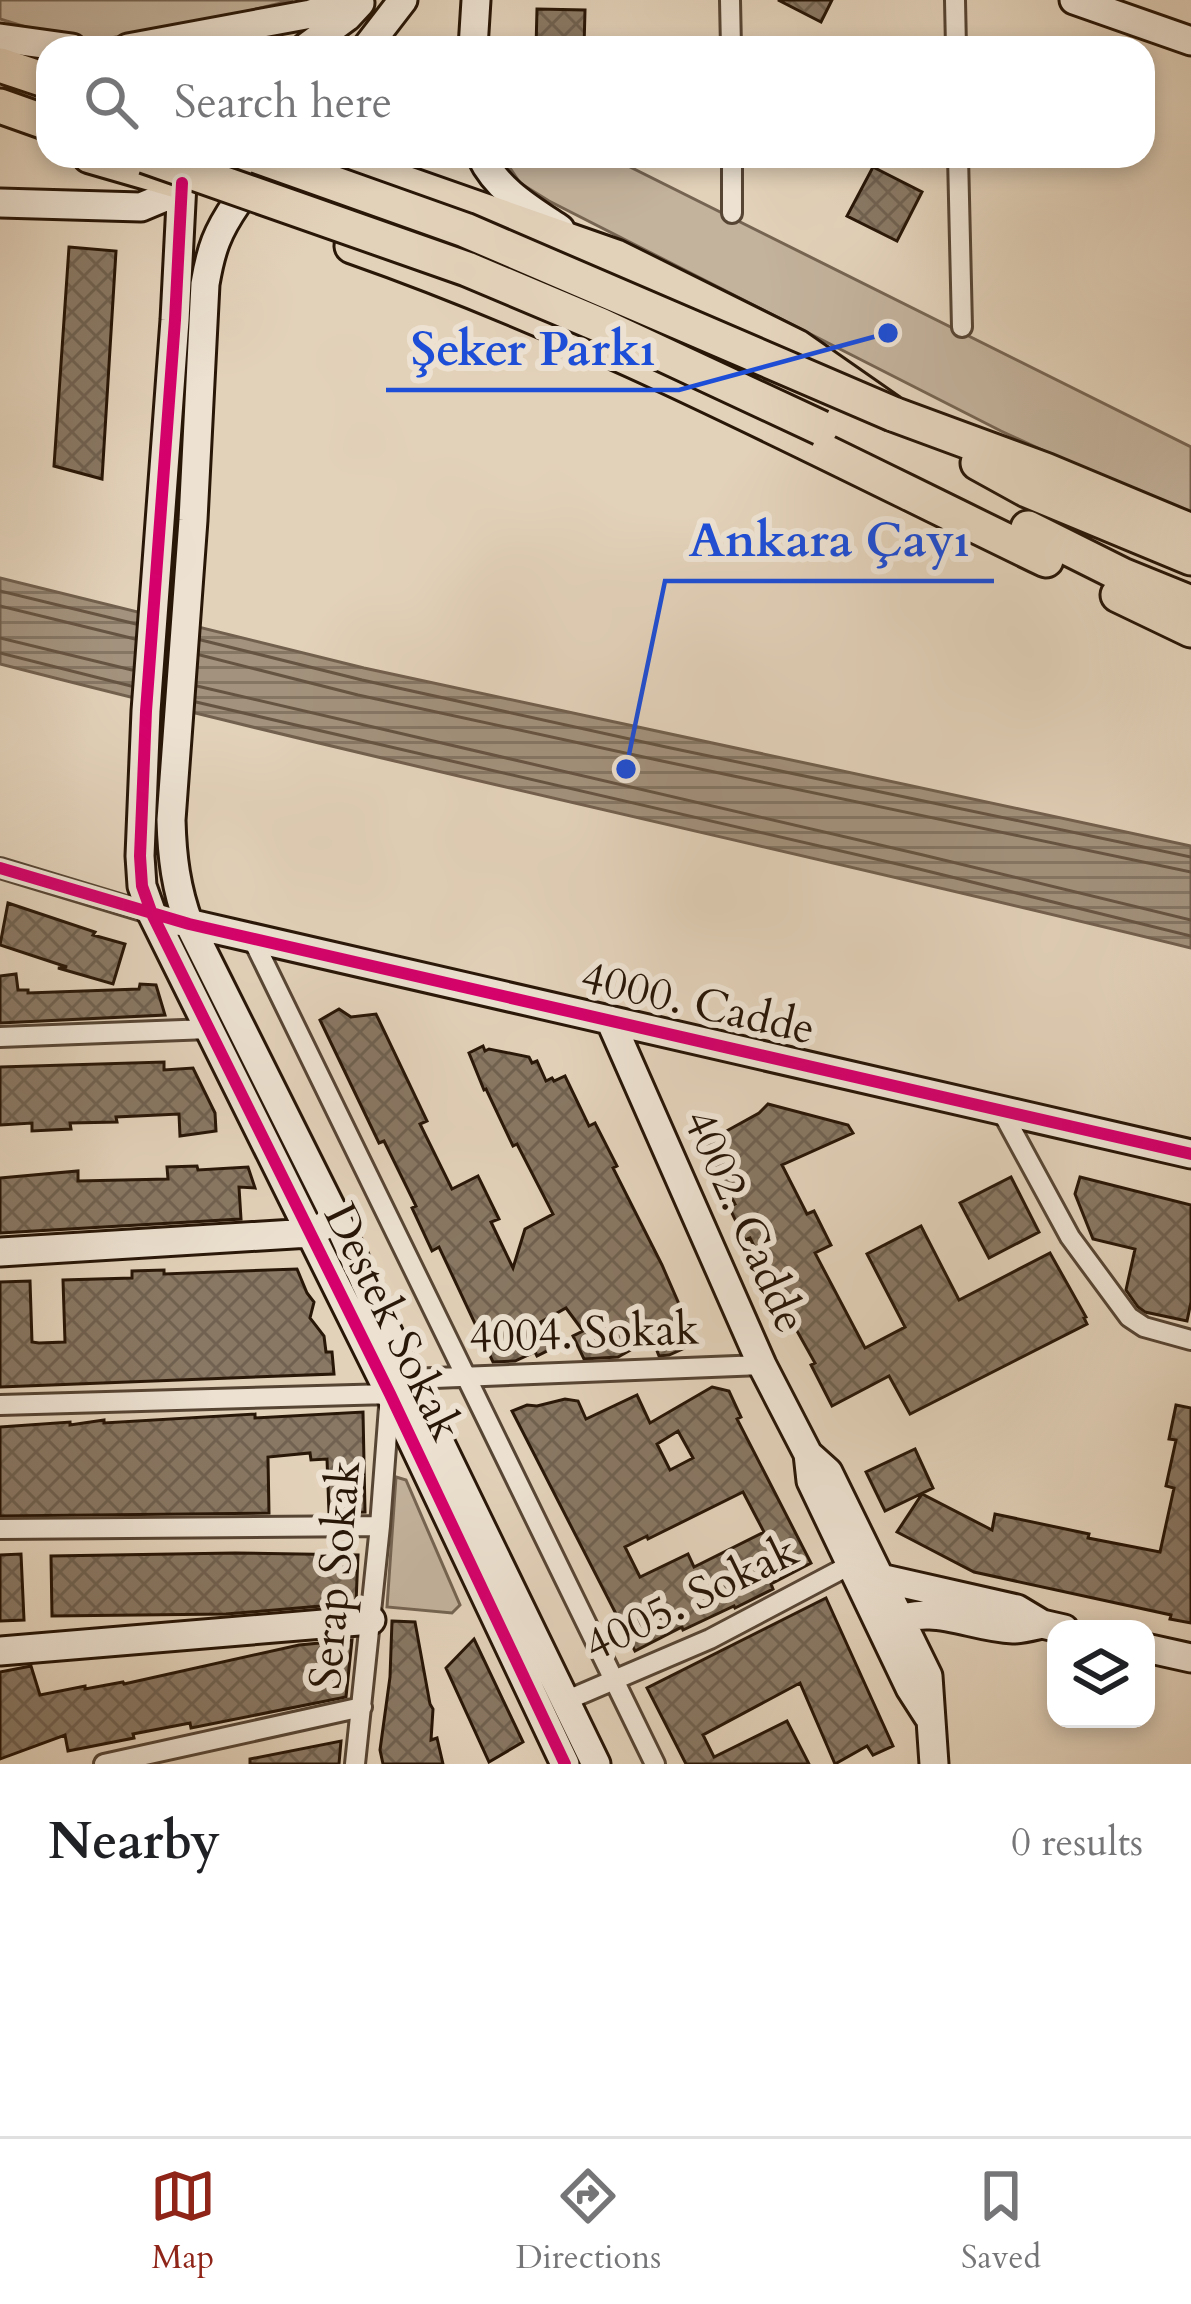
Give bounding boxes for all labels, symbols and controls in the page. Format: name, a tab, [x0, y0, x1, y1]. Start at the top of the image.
search box	[36, 36, 1155, 168]
icon: search	[78, 69, 144, 135]
text: Search here	[174, 72, 392, 133]
callout: Şeker Parkı	[386, 306, 679, 390]
text: Şeker Parkı	[411, 317, 655, 382]
callout: Ankara Çayı	[665, 497, 994, 581]
text: Ankara Çayı	[689, 508, 969, 573]
street label: 4000. Cadde	[575, 947, 821, 1059]
street label: 4002. Cadde	[669, 1100, 821, 1342]
street label: Destek Sokak	[309, 1193, 477, 1451]
street label: 4004. Sokak	[468, 1299, 700, 1367]
street label: Serap Sokak	[295, 1458, 375, 1692]
street label: 4005. Sokak	[574, 1520, 808, 1676]
map controls	[1047, 1620, 1155, 1728]
button: layers	[1047, 1620, 1155, 1728]
text: Nearby	[48, 1807, 220, 1877]
text: 0 results	[1011, 1816, 1143, 1869]
tab: Map	[150, 2163, 216, 2280]
tab: Directions	[516, 2163, 661, 2280]
tab: Saved	[961, 2163, 1041, 2280]

